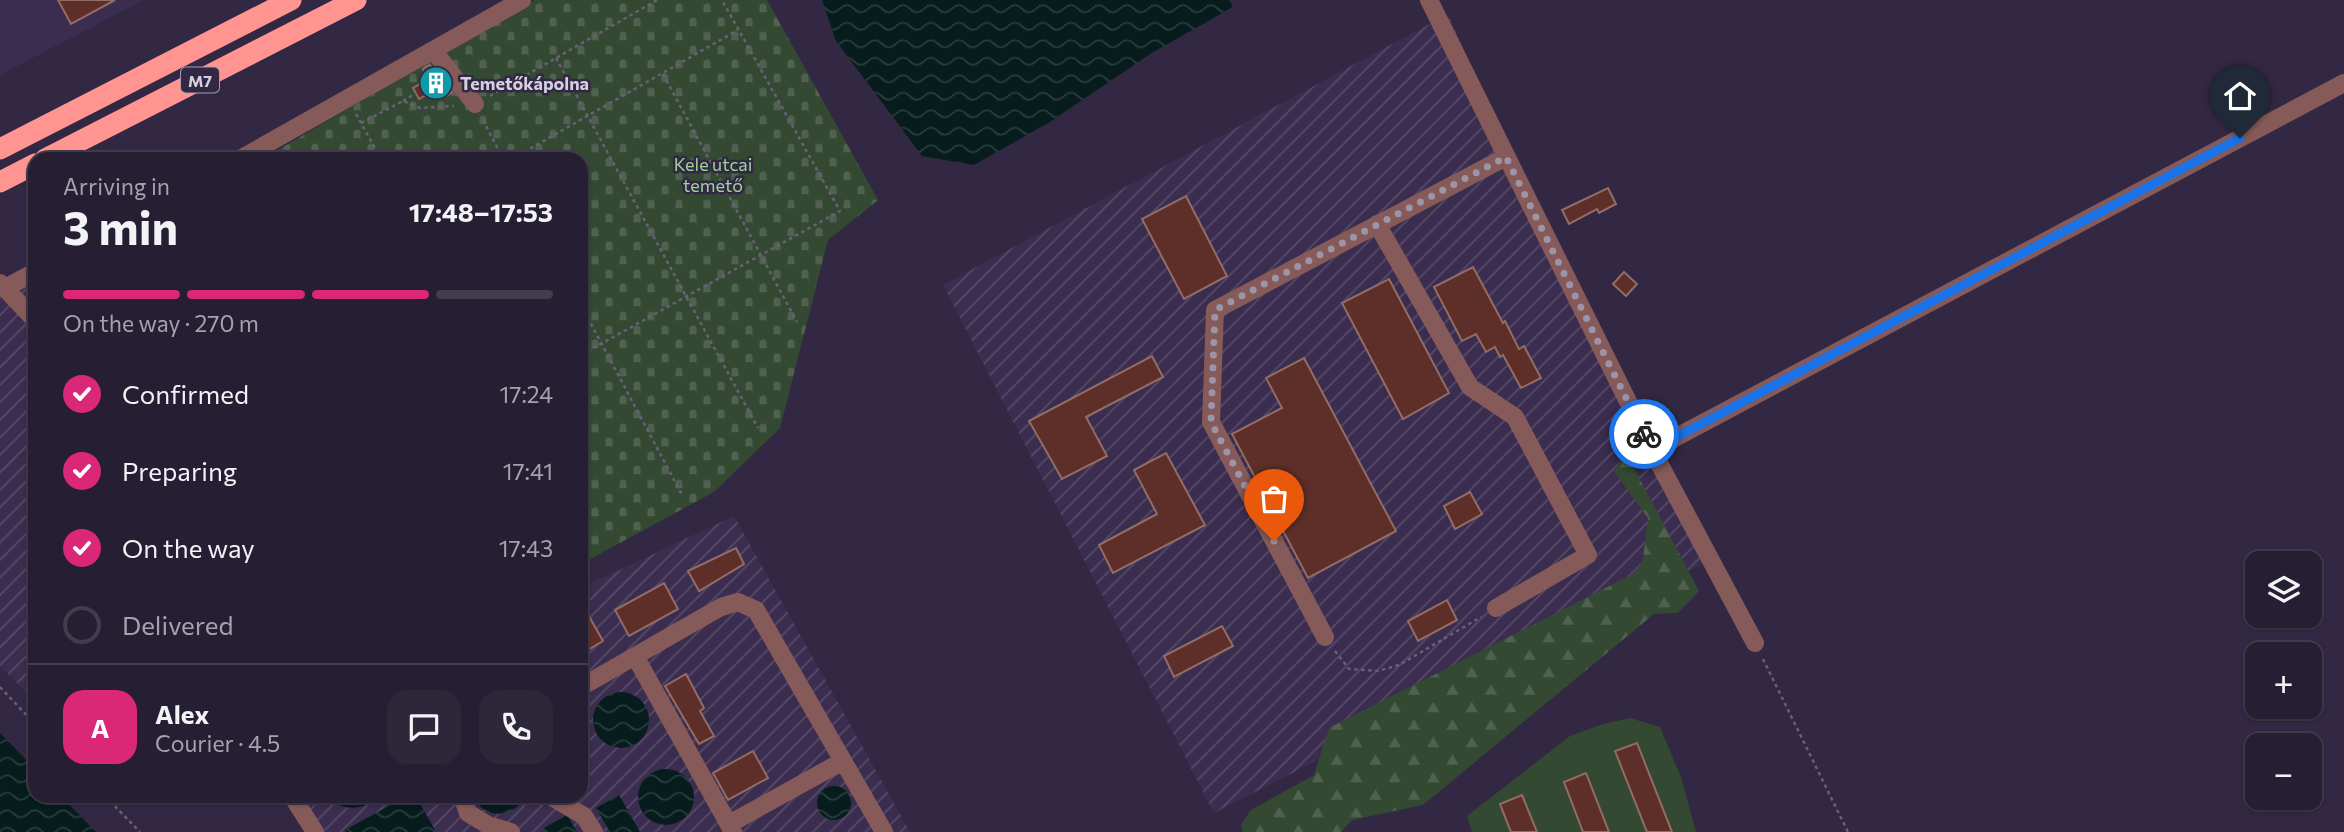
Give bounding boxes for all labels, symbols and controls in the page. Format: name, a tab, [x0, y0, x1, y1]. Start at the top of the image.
building icon: Temetőkápolna	[417, 64, 455, 102]
pin	[2210, 66, 2270, 138]
road number: M7	[181, 68, 219, 92]
place label: Temetőkápolna	[460, 72, 589, 94]
icon: home	[2221, 77, 2259, 115]
park label: Kele utcai temető	[674, 153, 752, 196]
text: Arriving in	[63, 172, 170, 200]
text: 17:48–17:53	[409, 196, 553, 227]
text: 3 min	[63, 198, 178, 254]
text: On the way · 270 m	[63, 309, 259, 337]
icon: check	[63, 375, 101, 413]
text: Confirmed	[122, 378, 249, 409]
text: 17:24	[499, 380, 553, 408]
courier	[1609, 399, 1679, 469]
icon: bike	[1625, 415, 1663, 453]
icon: check	[63, 452, 101, 490]
text: Preparing	[122, 455, 237, 486]
text: 17:41	[503, 457, 553, 485]
pin	[1244, 469, 1304, 541]
icon: bag	[1255, 480, 1293, 518]
icon: check	[63, 529, 101, 567]
text: On the way	[122, 532, 255, 563]
text: 17:43	[499, 534, 553, 562]
map controls	[2245, 551, 2322, 810]
button: layers	[2245, 551, 2322, 628]
text: Delivered	[122, 609, 233, 640]
button: +	[2245, 642, 2322, 719]
button: chat	[387, 690, 461, 764]
button: phone	[479, 690, 553, 764]
text: Alex	[155, 698, 209, 729]
text: A	[91, 712, 109, 743]
text: Courier · 4.5	[155, 729, 280, 757]
button: −	[2245, 733, 2322, 810]

